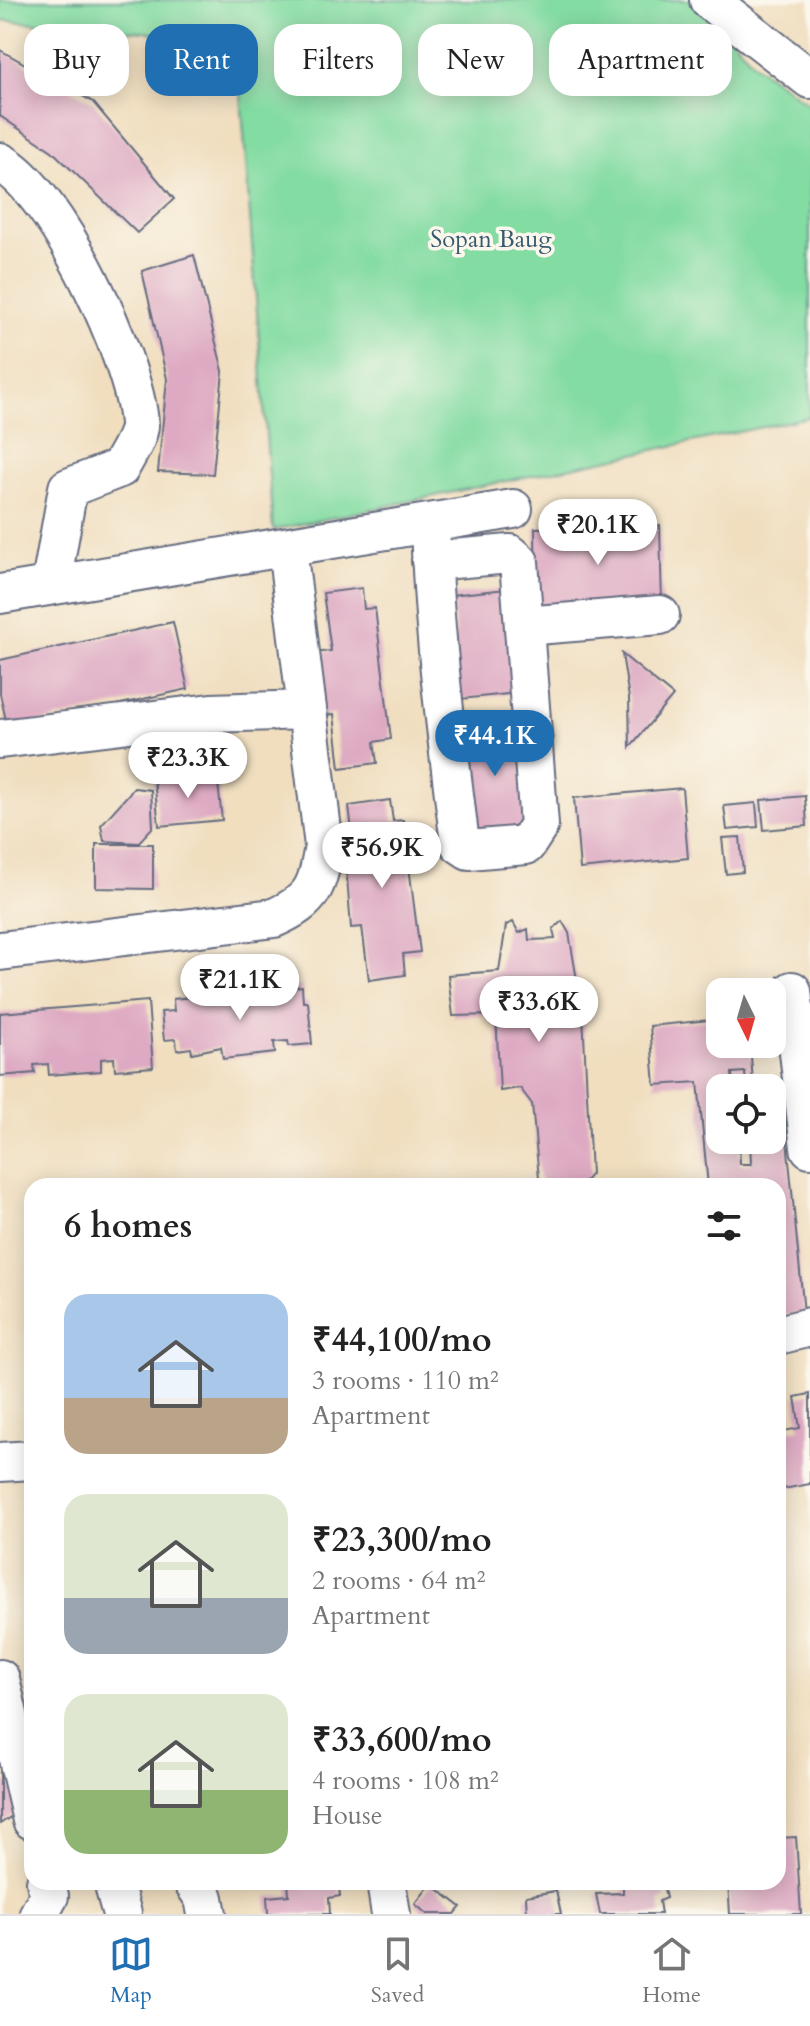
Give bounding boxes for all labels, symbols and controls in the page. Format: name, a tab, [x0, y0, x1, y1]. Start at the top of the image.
chip: Buy	[24, 24, 129, 96]
chip: Rent	[145, 24, 258, 96]
chip: Filters	[274, 24, 402, 96]
chip: New	[418, 24, 533, 96]
chip: Apartment	[549, 24, 732, 96]
park label: Sopan Baug	[430, 223, 552, 256]
pin: ₹20.1K	[533, 499, 663, 567]
text: ₹20.1K	[556, 507, 640, 542]
pin: ₹44.1K	[430, 710, 560, 778]
text: ₹44.1K	[453, 718, 537, 753]
pin: ₹23.3K	[123, 732, 253, 800]
text: ₹23.3K	[146, 740, 230, 775]
pin: ₹56.9K	[317, 822, 447, 890]
text: ₹56.9K	[340, 830, 424, 865]
pin: ₹21.1K	[175, 954, 305, 1022]
text: ₹21.1K	[198, 962, 282, 997]
pin: ₹33.6K	[474, 976, 604, 1044]
north arrow	[706, 978, 786, 1058]
map controls	[706, 978, 786, 1154]
text: ₹33.6K	[497, 984, 581, 1019]
button: locate	[706, 1074, 786, 1154]
text: 6 homes	[64, 1203, 192, 1249]
icon: filters	[702, 1204, 746, 1248]
text: ₹44,100/mo	[312, 1317, 492, 1363]
icon: home	[128, 1326, 224, 1422]
text: 3 rooms · 110 m²	[312, 1363, 499, 1398]
text: Apartment	[312, 1398, 430, 1433]
text: ₹23,300/mo	[312, 1517, 492, 1563]
icon: home	[128, 1526, 224, 1622]
text: 2 rooms · 64 m²	[312, 1563, 485, 1598]
text: Apartment	[312, 1598, 430, 1633]
text: ₹33,600/mo	[312, 1717, 492, 1763]
icon: home	[128, 1726, 224, 1822]
text: 4 rooms · 108 m²	[312, 1763, 499, 1798]
text: House	[312, 1798, 383, 1833]
tab: Map	[109, 1932, 153, 2010]
tab: Saved	[371, 1932, 424, 2010]
tab: Home	[642, 1932, 701, 2010]

